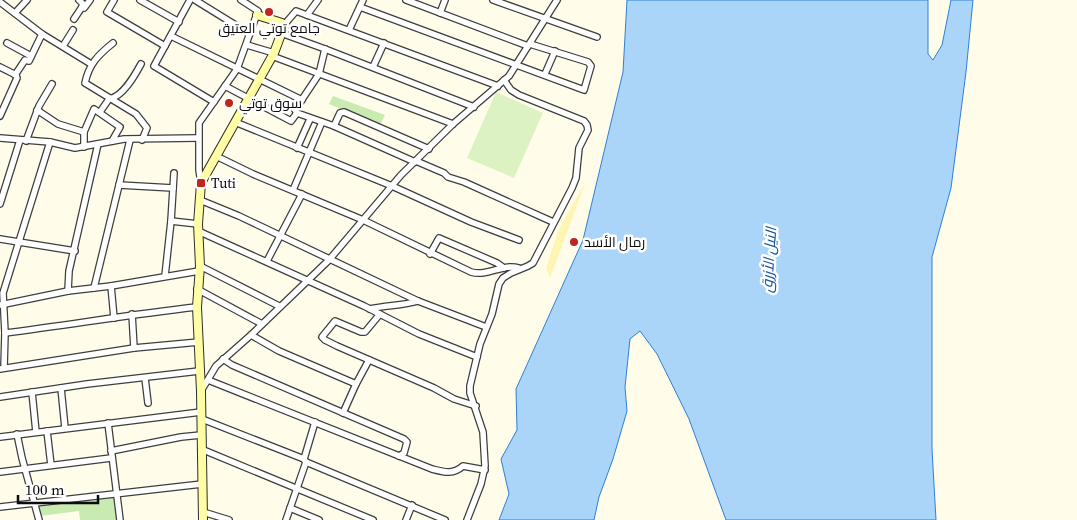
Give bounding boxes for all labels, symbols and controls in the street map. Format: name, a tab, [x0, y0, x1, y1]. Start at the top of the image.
marker: جامع توتي العتيق	[263, 6, 275, 18]
place label: جامع توتي العتيق	[218, 18, 320, 40]
place label: سوق توتي	[239, 93, 302, 115]
marker: سوق توتي	[223, 97, 235, 109]
place label: Tuti	[211, 173, 236, 193]
marker: Tuti	[195, 177, 207, 189]
water label: النيل الأزرق	[756, 225, 781, 293]
place label: رمال الأسد	[584, 232, 645, 252]
marker: رمال الأسد	[568, 236, 580, 248]
scale bar	[18, 472, 98, 504]
text: 100 m	[25, 479, 65, 500]

